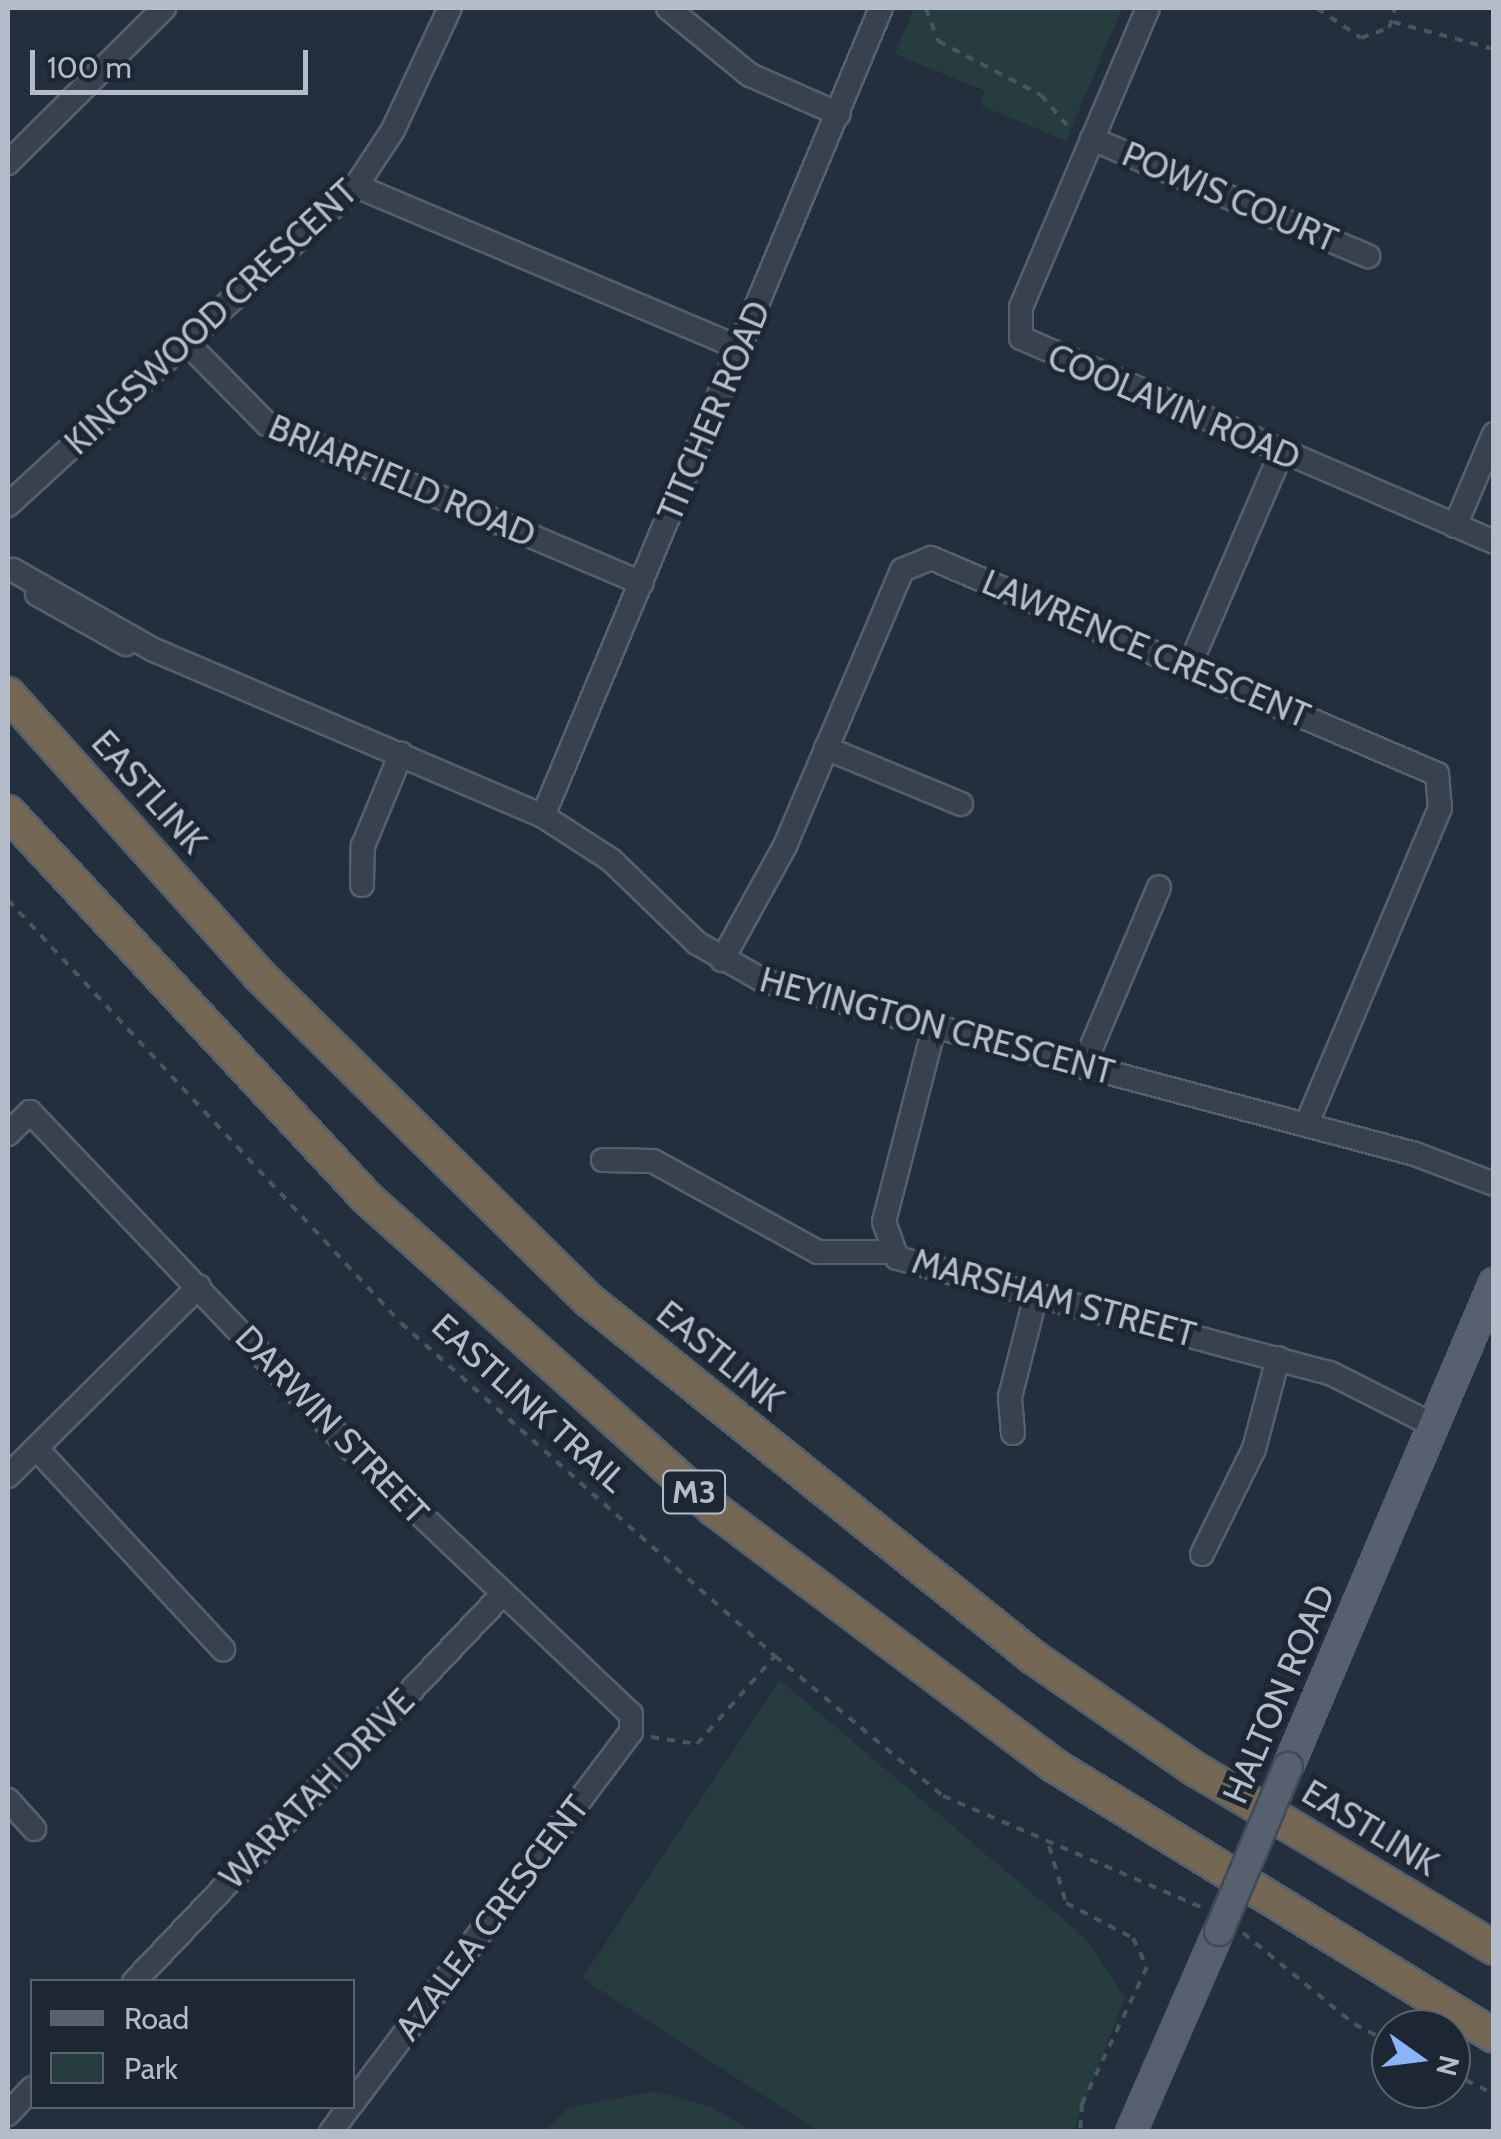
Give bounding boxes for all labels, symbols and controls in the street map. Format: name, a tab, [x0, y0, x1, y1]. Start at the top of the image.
scale bar	[35, 30, 312, 92]
text: 100 m	[47, 49, 132, 86]
street label: POWIS COURT	[1116, 133, 1344, 261]
street label: KINGSWOOD CRESCENT	[56, 171, 366, 463]
street label: TITCHER ROAD	[649, 295, 779, 527]
street label: COOLAVIN ROAD	[1042, 335, 1306, 479]
street label: BRIARFIELD ROAD	[262, 406, 542, 556]
street label: LAWRENCE CRESCENT	[976, 561, 1316, 737]
street label: EASTLINK	[83, 722, 215, 862]
street label: HEYINGTON CRESCENT	[755, 958, 1119, 1094]
street label: MARSHAM STREET	[908, 1240, 1200, 1356]
street label: EASTLINK	[648, 1292, 792, 1420]
street label: EASTLINK TRAIL	[423, 1305, 635, 1501]
street label: DARWIN STREET	[227, 1317, 437, 1533]
road number: M3	[662, 1465, 726, 1519]
street label: HALTON ROAD	[1214, 1578, 1344, 1810]
street label: WARATAH DRIVE	[211, 1680, 423, 1898]
street label: EASTLINK	[1294, 1771, 1446, 1885]
street label: AZALEA CRESCENT	[386, 1787, 598, 2049]
legend	[30, 1979, 355, 2109]
text: Road	[124, 2000, 189, 2037]
north arrow	[1371, 2009, 1471, 2109]
text: Park	[124, 2050, 178, 2087]
text: N	[1429, 2052, 1467, 2079]

